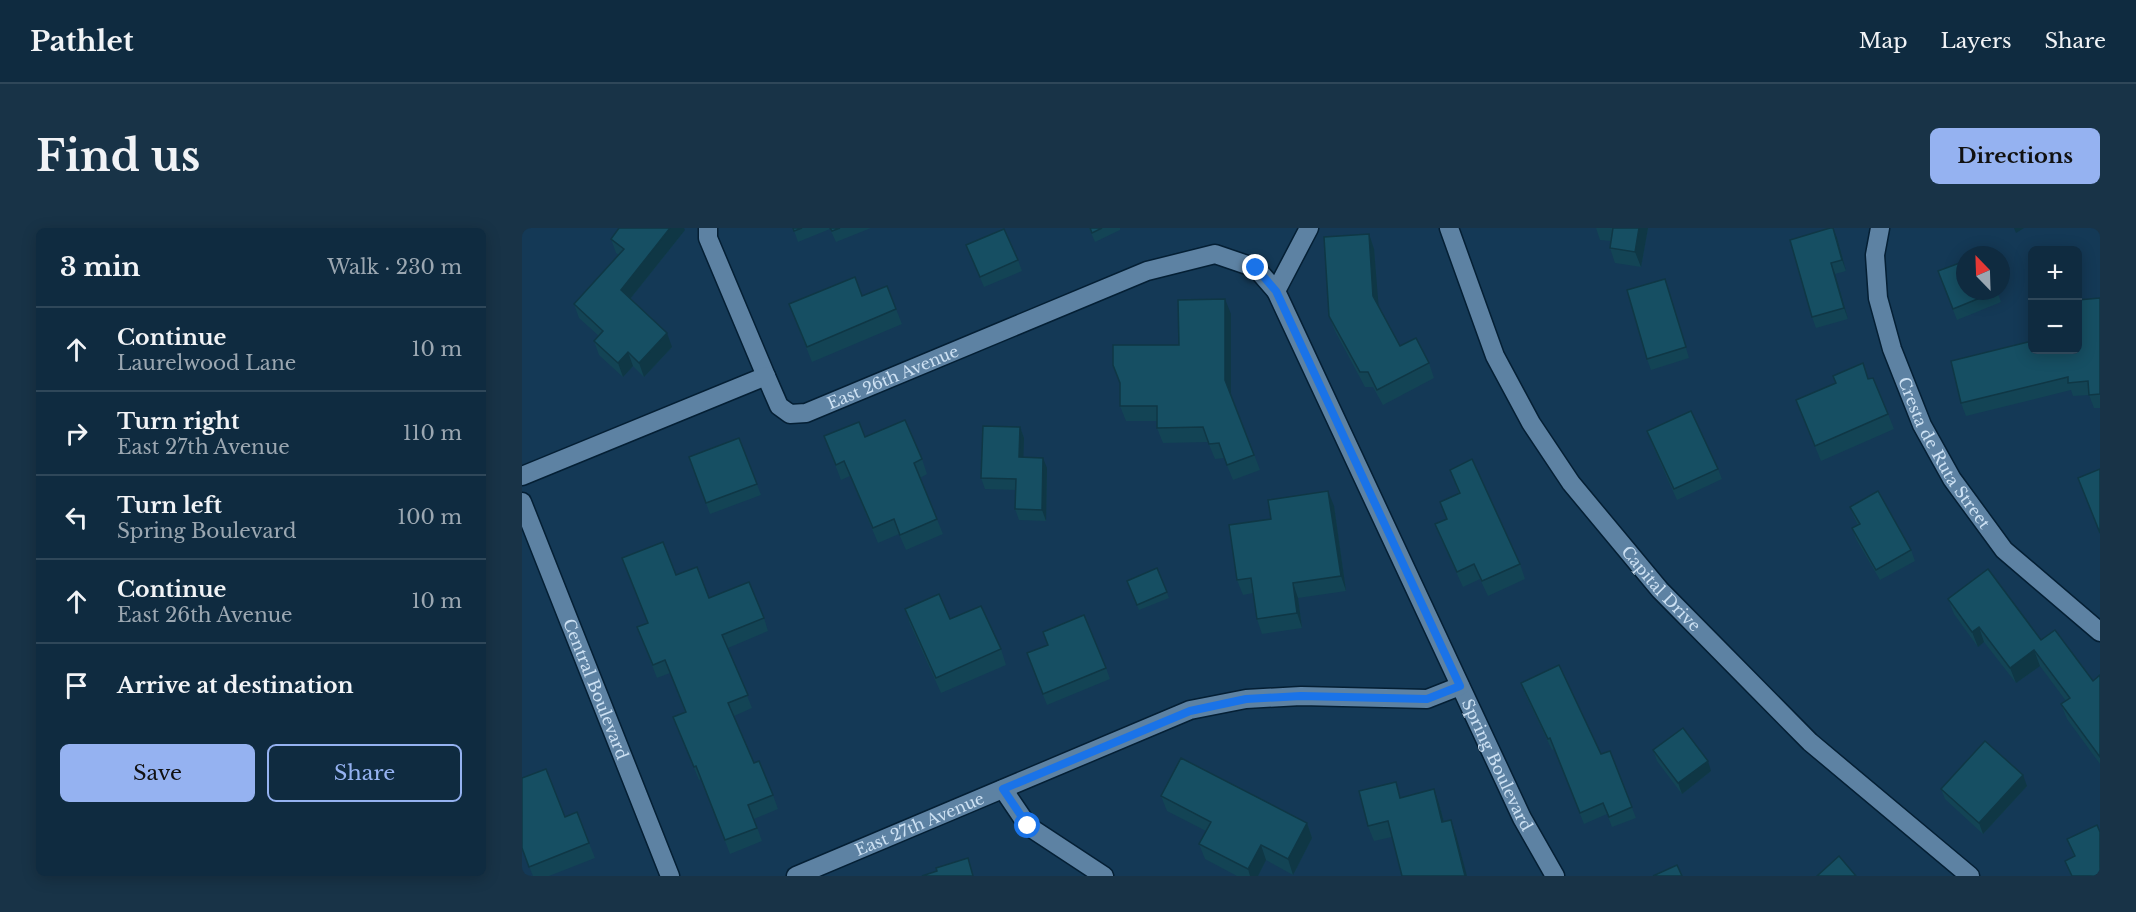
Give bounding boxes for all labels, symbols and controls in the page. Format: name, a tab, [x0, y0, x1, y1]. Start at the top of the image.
text: Pathlet	[30, 24, 134, 59]
text: Map	[1859, 28, 1908, 54]
text: Layers	[1941, 28, 2012, 54]
text: Share	[2045, 28, 2106, 54]
button: Directions	[1930, 128, 2100, 184]
text: Find us	[36, 130, 200, 182]
north arrow	[1956, 246, 2010, 300]
map controls	[2028, 246, 2082, 354]
button: +	[2028, 246, 2082, 300]
text: 3 min	[60, 251, 141, 283]
route end	[1242, 254, 1268, 280]
text: Walk · 230 m	[327, 255, 462, 279]
button: −	[2028, 300, 2082, 354]
text: Continue	[117, 324, 226, 351]
icon: ahead	[60, 333, 93, 366]
text: 10 m	[412, 337, 462, 361]
street label: East 26th Avenue	[824, 341, 961, 413]
text: Laurelwood Lane	[117, 351, 296, 375]
street label: Cresta de Ruta Street	[1894, 374, 1995, 532]
text: Turn right	[117, 408, 239, 435]
icon: right	[60, 417, 93, 450]
text: 110 m	[403, 421, 462, 445]
text: East 27th Avenue	[117, 435, 290, 459]
text: Turn left	[117, 492, 222, 519]
icon: left	[60, 501, 93, 534]
text: 100 m	[397, 505, 462, 529]
text: Spring Boulevard	[117, 519, 296, 543]
street label: Capital Drive	[1617, 542, 1705, 635]
text: Continue	[117, 576, 226, 603]
icon: ahead	[60, 585, 93, 618]
text: 10 m	[412, 589, 462, 613]
text: East 26th Avenue	[117, 603, 293, 627]
street label: Central Boulevard	[559, 616, 633, 762]
icon: arrive	[60, 669, 93, 702]
text: Arrive at destination	[117, 672, 354, 699]
street label: Spring Boulevard	[1458, 695, 1537, 835]
button: Save	[60, 744, 255, 802]
button: Share	[267, 744, 462, 802]
street label: East 27th Avenue	[852, 788, 987, 860]
route start	[1014, 812, 1040, 838]

